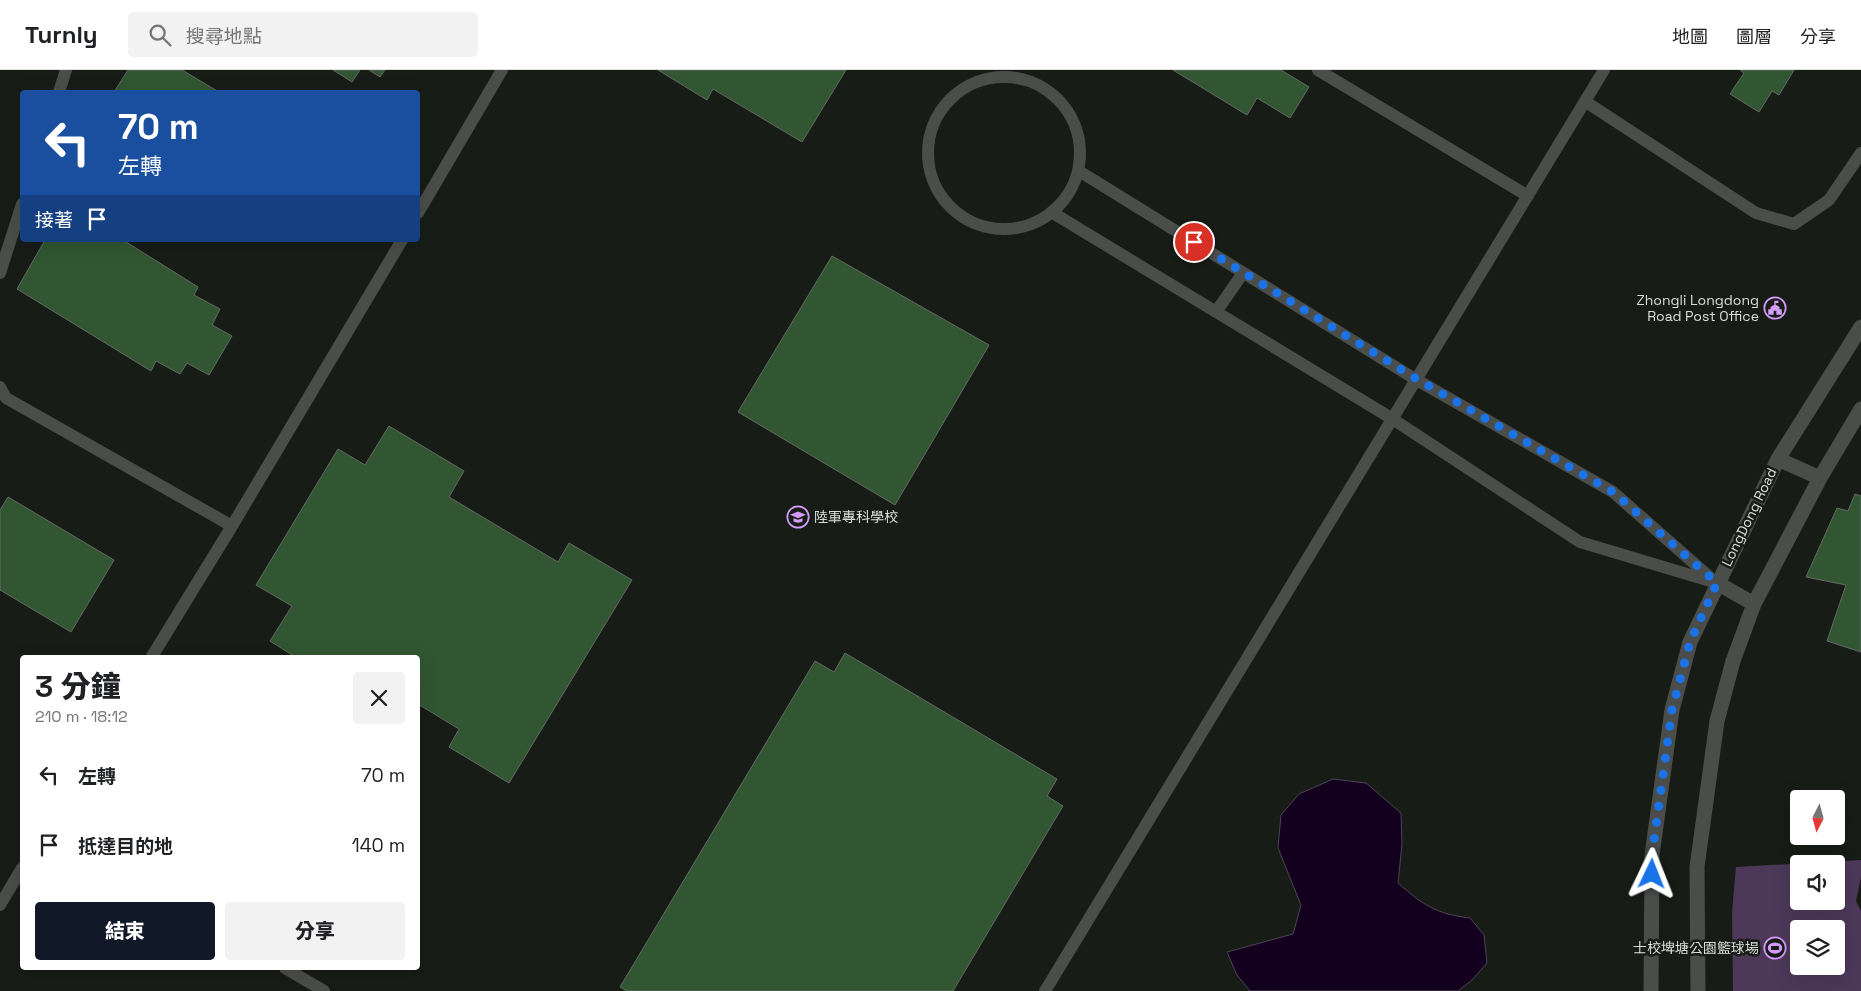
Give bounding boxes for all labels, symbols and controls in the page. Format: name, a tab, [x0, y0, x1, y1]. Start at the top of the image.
search box	[128, 12, 478, 57]
text: Turnly	[25, 19, 98, 50]
icon: search	[146, 21, 174, 49]
text: 搜尋地點	[186, 24, 262, 49]
text: 地圖	[1672, 25, 1708, 48]
text: 圖層	[1736, 25, 1772, 48]
text: 分享	[1800, 25, 1836, 48]
text: 70 m	[118, 105, 199, 149]
icon: left	[35, 110, 100, 175]
text: 左轉	[118, 152, 162, 180]
icon: arrive	[83, 205, 111, 233]
text: 接著	[35, 208, 73, 233]
pin	[1173, 221, 1215, 263]
icon: arrive	[1180, 228, 1208, 256]
place label: Zhongli Longdong Road Post Office	[1637, 291, 1759, 325]
public building icon: Zhongli Longdong Road Post Office	[1763, 296, 1787, 320]
street label: LongDong Road	[1717, 465, 1781, 569]
school or university icon: 陸軍專科學校	[786, 505, 810, 529]
place label: 陸軍專科學校	[814, 508, 898, 526]
text: 3 分鐘	[35, 667, 121, 706]
button: close	[353, 672, 405, 724]
text: 210 m · 18:12	[35, 706, 128, 727]
icon: left	[35, 761, 63, 789]
text: 70 m	[361, 763, 405, 788]
text: 左轉	[78, 764, 116, 789]
north arrow	[1790, 790, 1845, 845]
map controls	[1790, 790, 1845, 975]
icon: arrive	[35, 831, 63, 859]
text: 140 m	[352, 833, 405, 858]
text: 抵達目的地	[78, 834, 173, 859]
position arrow	[1625, 847, 1677, 899]
button: sound	[1790, 855, 1845, 910]
button: 結束	[35, 902, 215, 960]
button: 分享	[225, 902, 405, 960]
button: layers	[1790, 920, 1845, 975]
sports icon: 士校埤塘公園籃球場	[1763, 936, 1787, 960]
place label: 士校埤塘公園籃球場	[1633, 939, 1759, 957]

